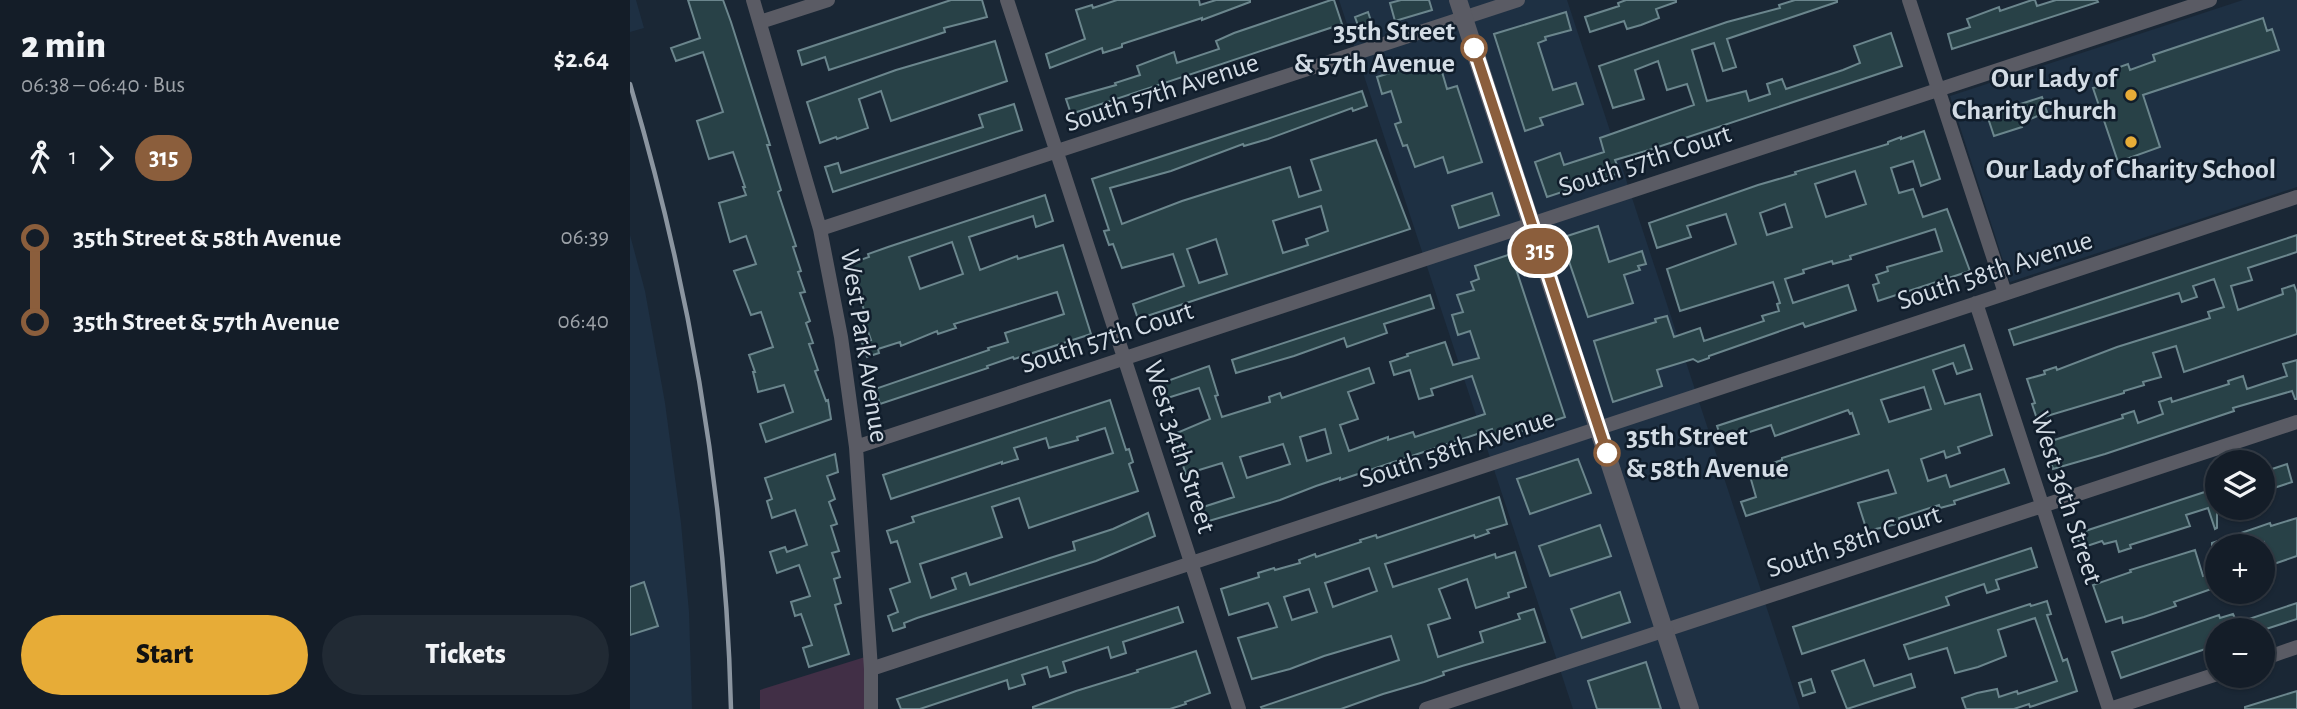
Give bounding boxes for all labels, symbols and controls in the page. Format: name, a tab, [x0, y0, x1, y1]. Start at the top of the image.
place label: 35th Street & 57th Avenue	[1294, 18, 1456, 78]
text: 2 min	[21, 27, 106, 65]
marker: 35th Street & 57th Avenue	[1461, 35, 1487, 61]
text: $2.64	[553, 46, 609, 72]
street label: South 57th Avenue	[1062, 48, 1262, 138]
place label: Our Lady of Charity Church	[1952, 65, 2119, 125]
text: 06:38 – 06:40 · Bus	[21, 74, 185, 97]
marker: Our Lady of Charity Church	[2123, 87, 2139, 103]
street label: South 57th Court	[1555, 120, 1735, 202]
marker: Our Lady of Charity School	[2123, 134, 2139, 150]
icon: walk	[21, 139, 59, 177]
icon: forward	[87, 139, 125, 177]
text: 1	[69, 146, 77, 169]
text: 315	[149, 146, 178, 170]
place label: Our Lady of Charity School	[1986, 156, 2276, 184]
text: 35th Street & 58th Avenue	[73, 225, 341, 251]
text: 06:39	[560, 226, 609, 249]
street label: South 58th Avenue	[1894, 226, 2096, 316]
line badge: 315	[1500, 228, 1580, 274]
text: 315	[1525, 239, 1555, 263]
street label: West Park Avenue	[835, 247, 893, 445]
street label: South 57th Court	[1017, 297, 1197, 379]
text: 35th Street & 57th Avenue	[73, 309, 340, 335]
text: 06:40	[558, 310, 609, 333]
street label: West 34th Street	[1138, 357, 1220, 537]
street label: South 58th Avenue	[1356, 404, 1558, 494]
street label: West 36th Street	[2025, 408, 2107, 588]
place label: 35th Street & 58th Avenue	[1626, 423, 1789, 483]
marker: 35th Street & 58th Avenue	[1594, 440, 1620, 466]
map controls	[2205, 450, 2275, 688]
button: layers	[2205, 450, 2275, 520]
street label: South 58th Court	[1763, 501, 1945, 583]
button: +	[2205, 534, 2275, 604]
button: Start	[21, 615, 308, 695]
button: Tickets	[322, 615, 609, 695]
button: −	[2205, 618, 2275, 688]

